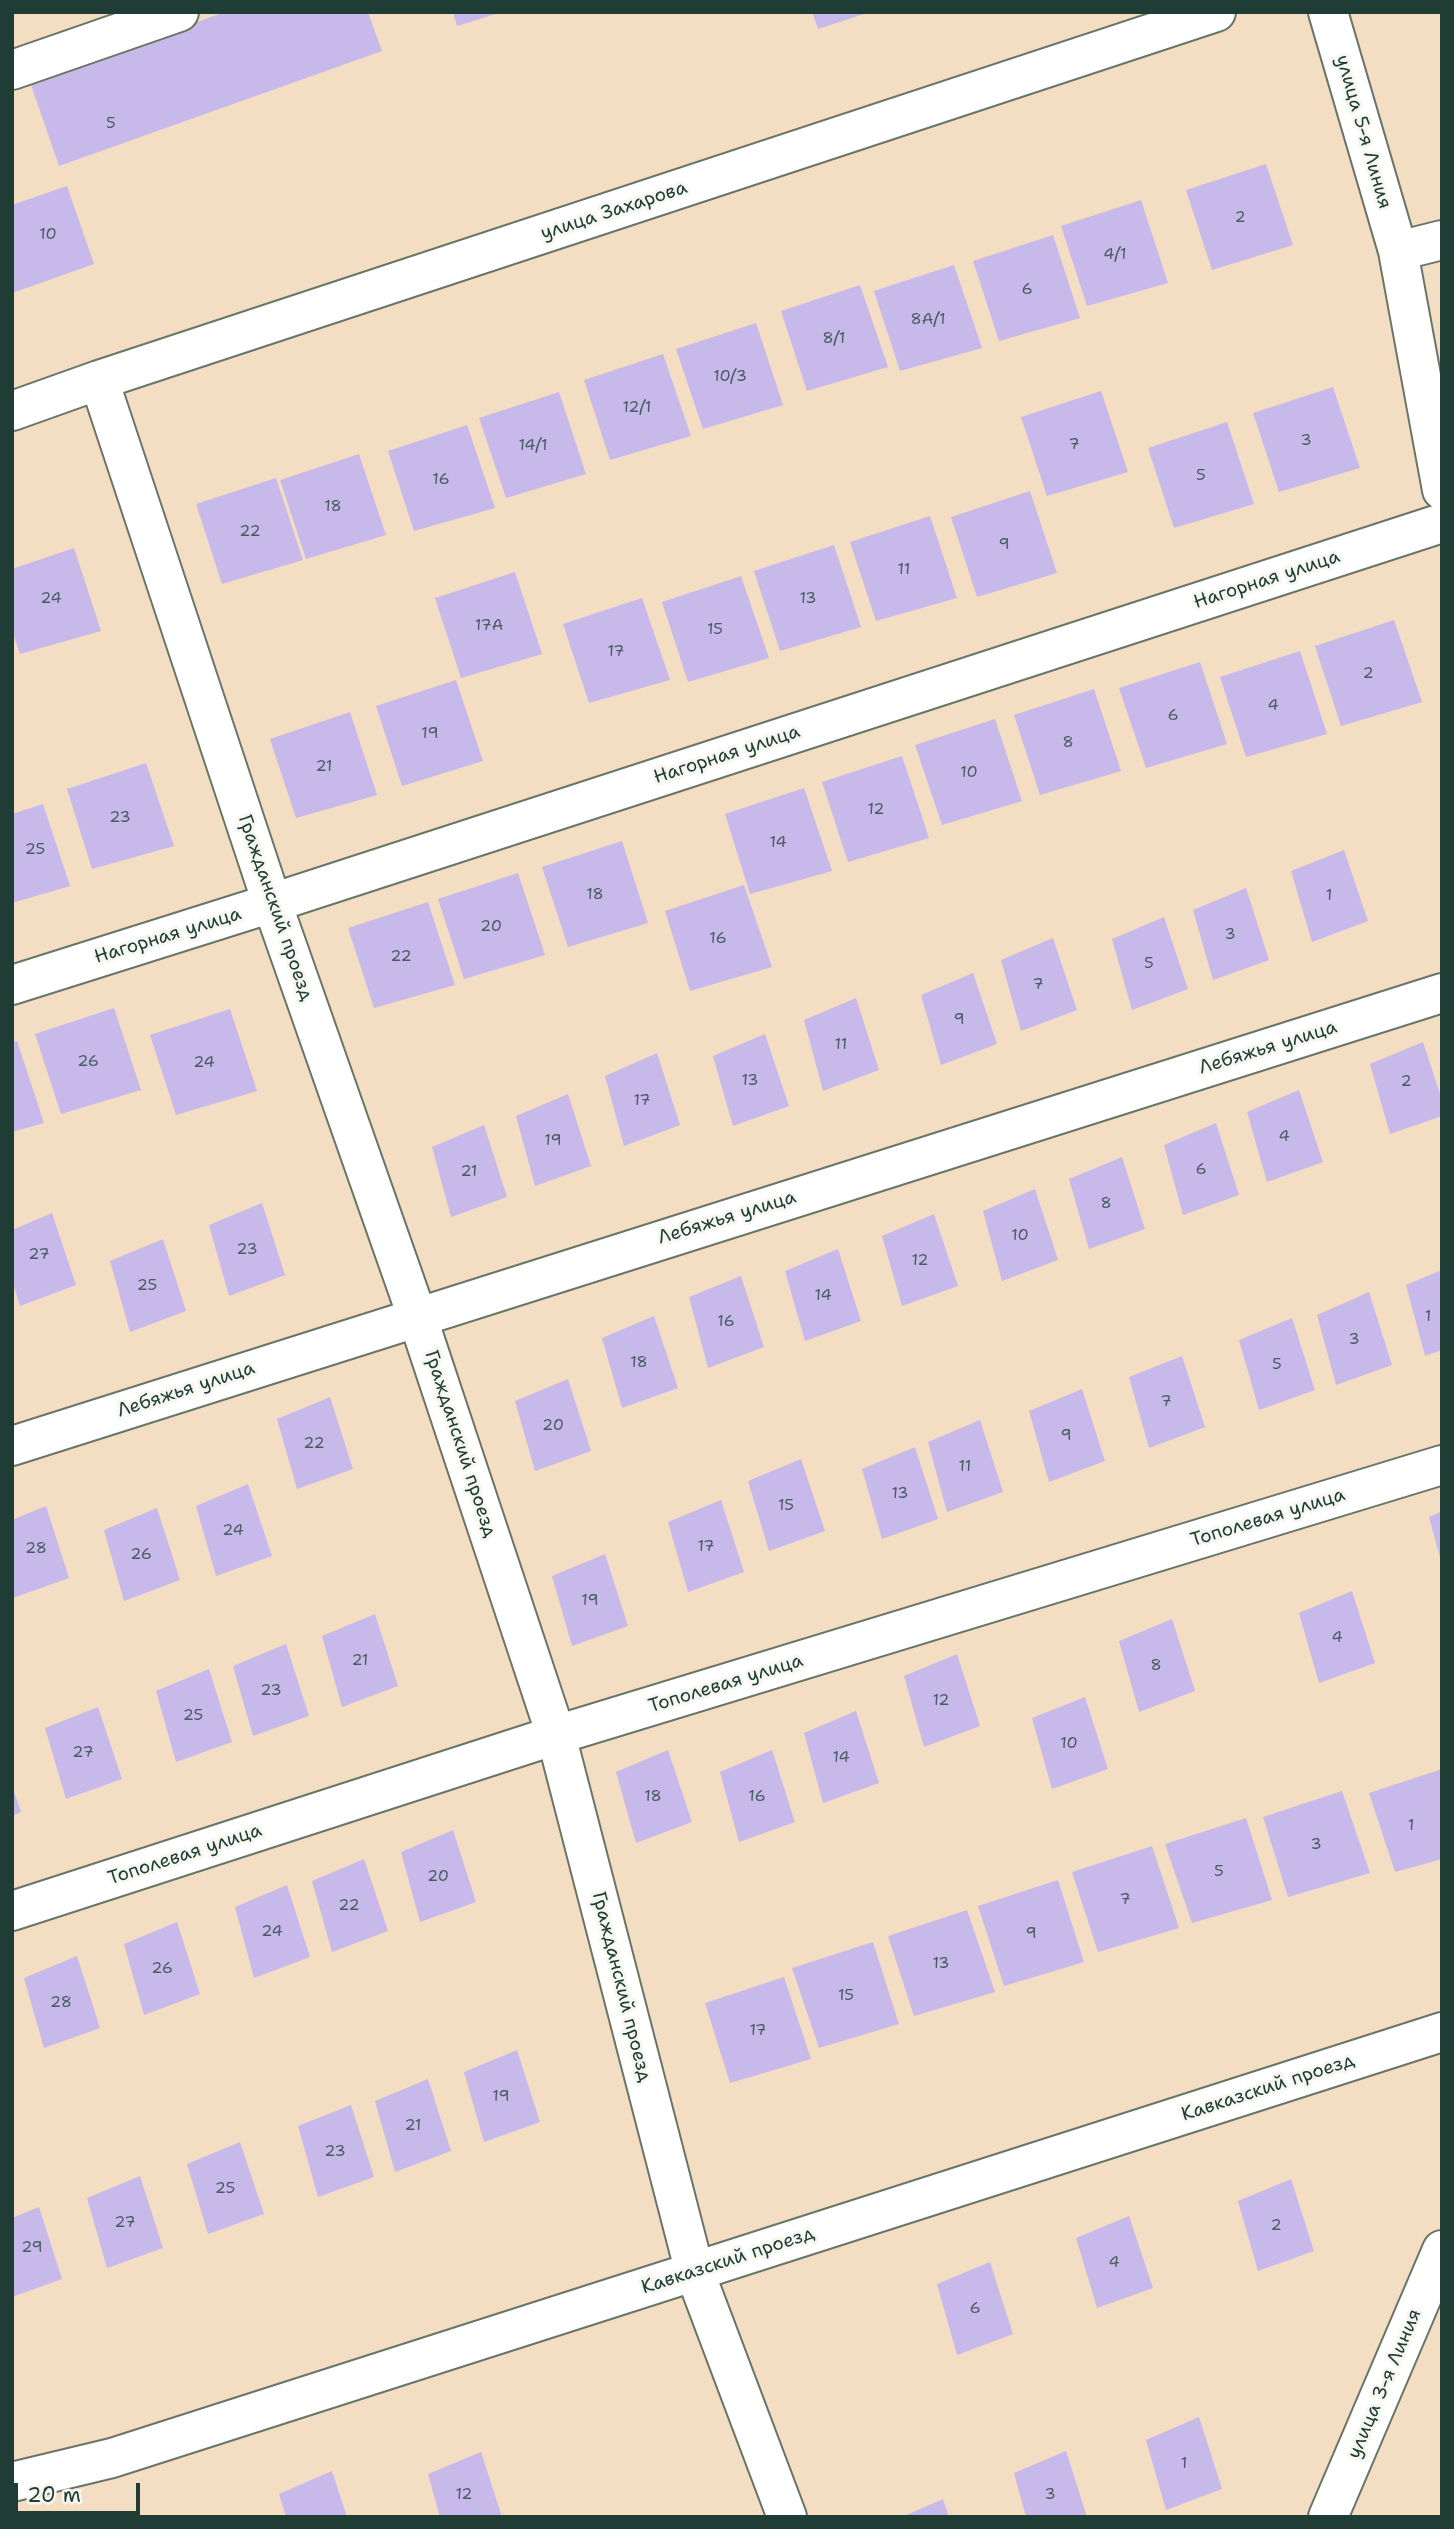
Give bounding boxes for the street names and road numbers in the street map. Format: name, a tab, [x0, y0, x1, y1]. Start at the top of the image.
street label: улица 5-я Линия	[1330, 52, 1396, 212]
street label: улица Захарова	[538, 177, 690, 245]
street label: Нагорная улица	[1191, 546, 1343, 614]
street label: Нагорная улица	[651, 721, 803, 789]
street label: Гражданский проезд	[232, 812, 318, 1004]
street label: Нагорная улица	[92, 903, 244, 969]
street label: Лебяжья улица	[1196, 1016, 1340, 1080]
street label: Лебяжья улица	[655, 1186, 799, 1250]
street label: Гражданский проезд	[419, 1348, 501, 1540]
street label: Лебяжья улица	[114, 1357, 258, 1423]
street label: Тополевая улица	[1188, 1484, 1348, 1552]
street label: Тополевая улица	[646, 1650, 806, 1718]
street label: Тополевая улица	[105, 1819, 265, 1891]
street label: Гражданский проезд	[586, 1889, 656, 2085]
street label: Кавказский проезд	[1179, 2049, 1357, 2127]
street label: Кавказский проезд	[639, 2222, 817, 2300]
street label: улица 3-я Линия	[1343, 2306, 1427, 2462]

